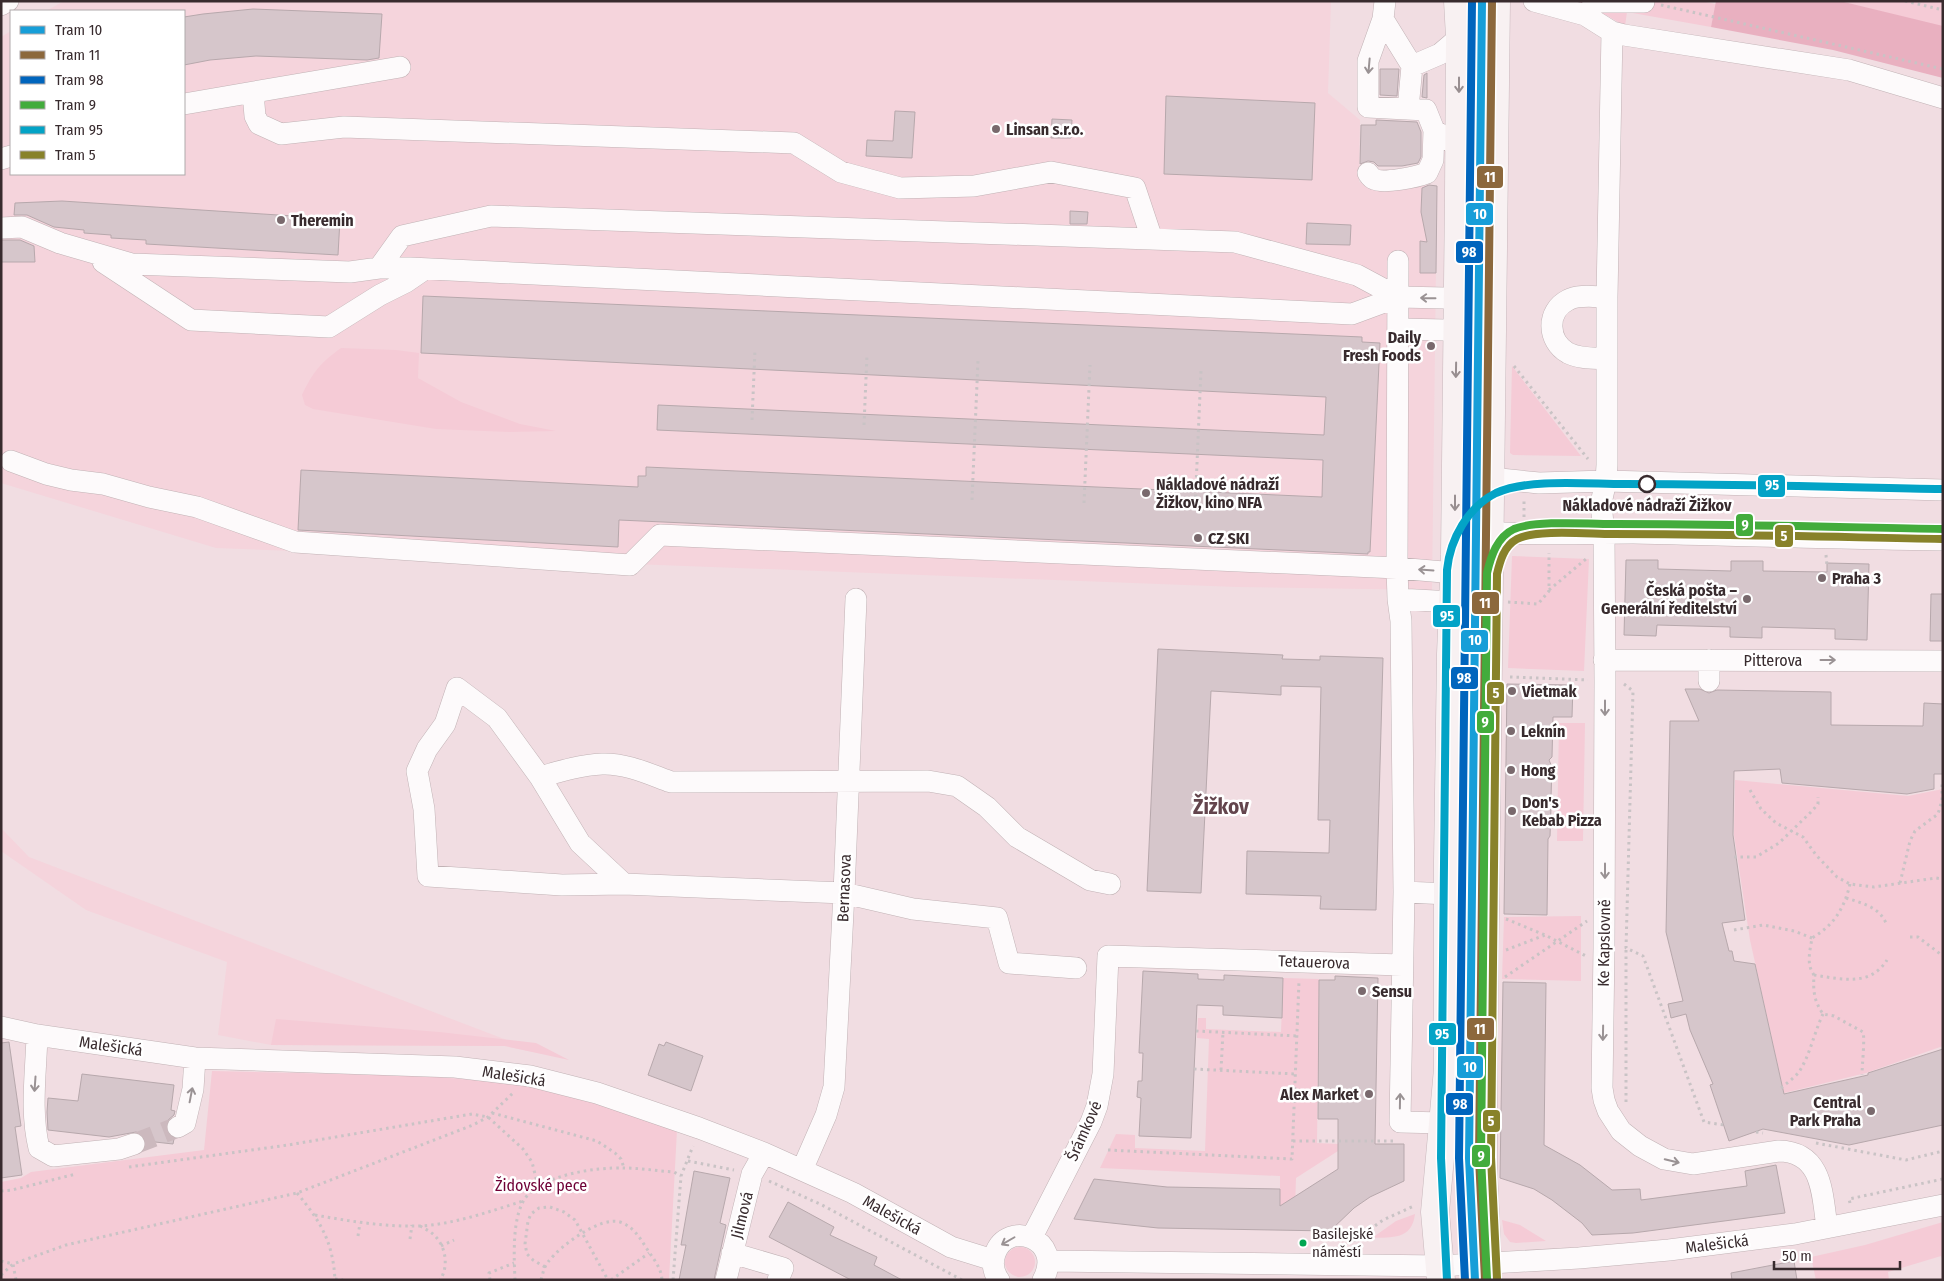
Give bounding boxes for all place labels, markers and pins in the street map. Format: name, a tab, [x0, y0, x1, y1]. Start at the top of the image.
place label: Linsan s.r.o.	[1006, 120, 1084, 139]
marker: Linsan s.r.o.	[990, 123, 1002, 135]
place label: Theremin	[291, 211, 354, 230]
marker: Theremin	[275, 214, 287, 226]
place label: Daily Fresh Foods	[1343, 328, 1421, 365]
marker: Daily Fresh Foods	[1425, 340, 1437, 352]
place label: Nákladové nádraží Žižkov, kino NFA	[1156, 475, 1280, 512]
marker: Nákladové nádraží Žižkov	[1638, 475, 1656, 493]
marker: Nákladové nádraží Žižkov, kino NFA	[1140, 487, 1152, 499]
place label: Nákladové nádraží Žižkov	[1562, 495, 1732, 515]
place label: CZ SKI	[1208, 529, 1249, 548]
marker: CZ SKI	[1192, 532, 1204, 544]
place label: Praha 3	[1832, 569, 1881, 588]
marker: Praha 3	[1816, 572, 1828, 584]
place label: Česká pošta – Generální ředitelství	[1601, 580, 1738, 618]
marker: Česká pošta – Generální ředitelství	[1741, 593, 1753, 605]
place label: Vietmak	[1521, 682, 1577, 701]
marker: Vietmak	[1506, 685, 1518, 697]
place label: Leknín	[1521, 722, 1565, 741]
marker: Leknín	[1505, 725, 1517, 737]
place label: Hong	[1521, 761, 1556, 780]
marker: Hong	[1505, 764, 1517, 776]
place label: Don's Kebab Pizza	[1522, 793, 1602, 830]
marker: Don's Kebab Pizza	[1506, 805, 1518, 817]
place label: Sensu	[1372, 982, 1412, 1001]
marker: Sensu	[1356, 985, 1368, 997]
place label: Alex Market	[1279, 1085, 1359, 1104]
marker: Alex Market	[1363, 1088, 1375, 1100]
place label: Central Park Praha	[1790, 1093, 1862, 1130]
marker: Central Park Praha	[1865, 1105, 1877, 1117]
place label: Basilejské náměstí	[1312, 1225, 1373, 1261]
marker: Basilejské náměstí	[1298, 1238, 1308, 1248]

